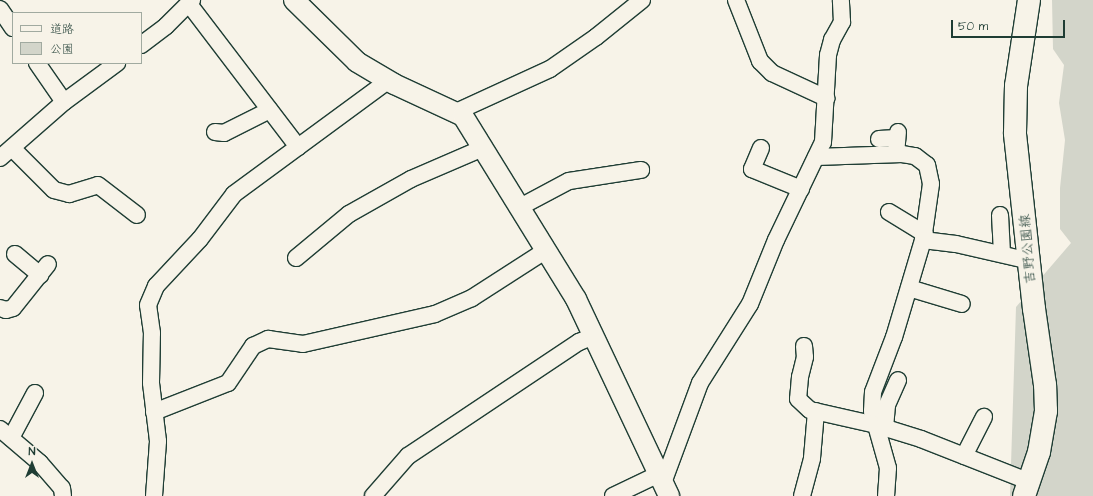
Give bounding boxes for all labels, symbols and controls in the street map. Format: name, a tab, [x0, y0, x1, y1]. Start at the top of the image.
legend	[12, 12, 142, 64]
scale bar	[953, 12, 1067, 38]
text: 50 m	[958, 18, 988, 35]
text: 道路	[50, 21, 74, 38]
text: 公園	[50, 41, 74, 58]
street label: 吉野公園線	[1017, 213, 1039, 285]
north arrow	[12, 444, 52, 484]
text: N	[29, 444, 35, 459]

